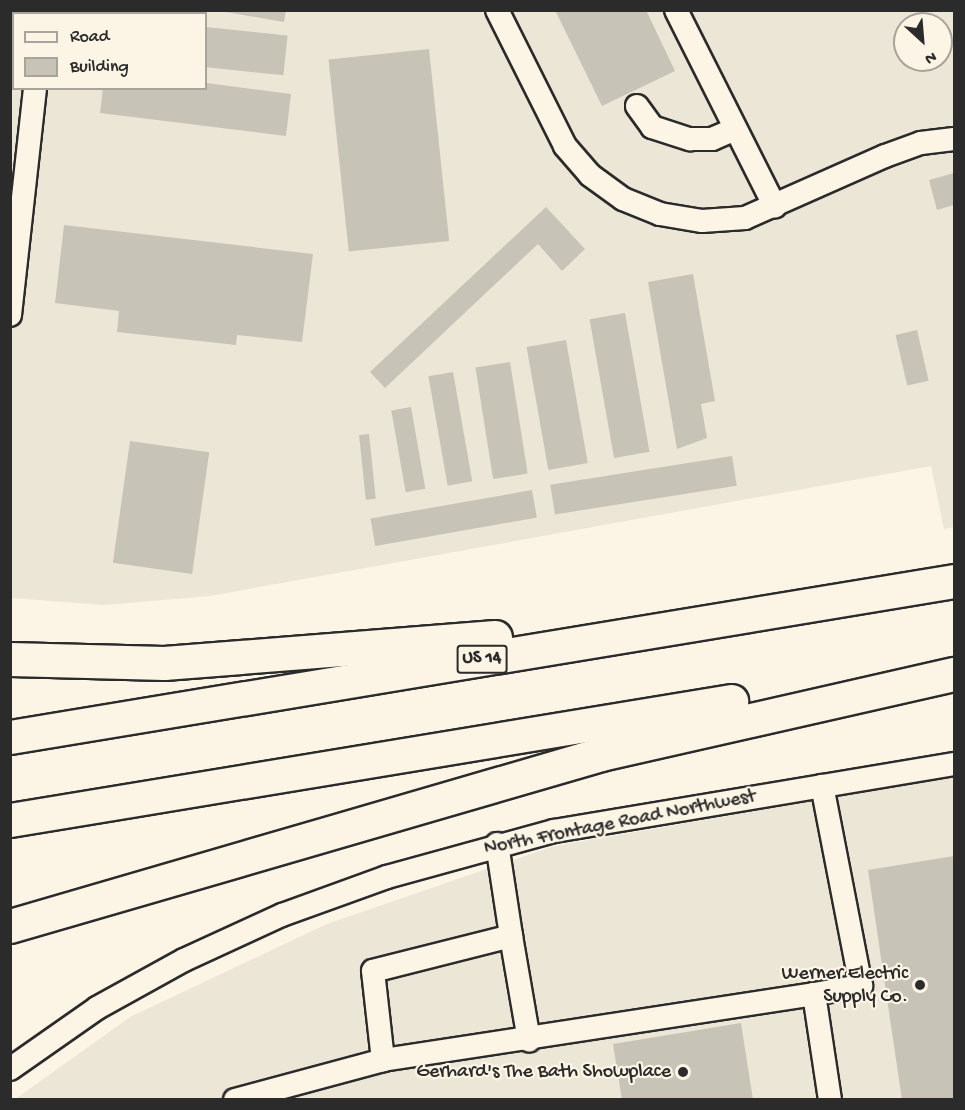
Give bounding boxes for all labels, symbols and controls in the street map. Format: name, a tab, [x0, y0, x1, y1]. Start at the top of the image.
legend	[12, 12, 207, 90]
north arrow	[893, 12, 953, 72]
text: Road	[70, 27, 109, 48]
text: N	[921, 46, 939, 68]
text: Building	[70, 57, 129, 78]
road number: US 14	[456, 644, 508, 674]
street label: North Frontage Road Northwest	[482, 785, 758, 861]
place label: Werner Electric Supply Co.	[782, 962, 908, 1009]
marker: Werner Electric Supply Co.	[913, 978, 927, 992]
place label: Gerhard's The Bath Showplace	[416, 1060, 671, 1084]
marker: Gerhard's The Bath Showplace	[676, 1065, 690, 1079]

